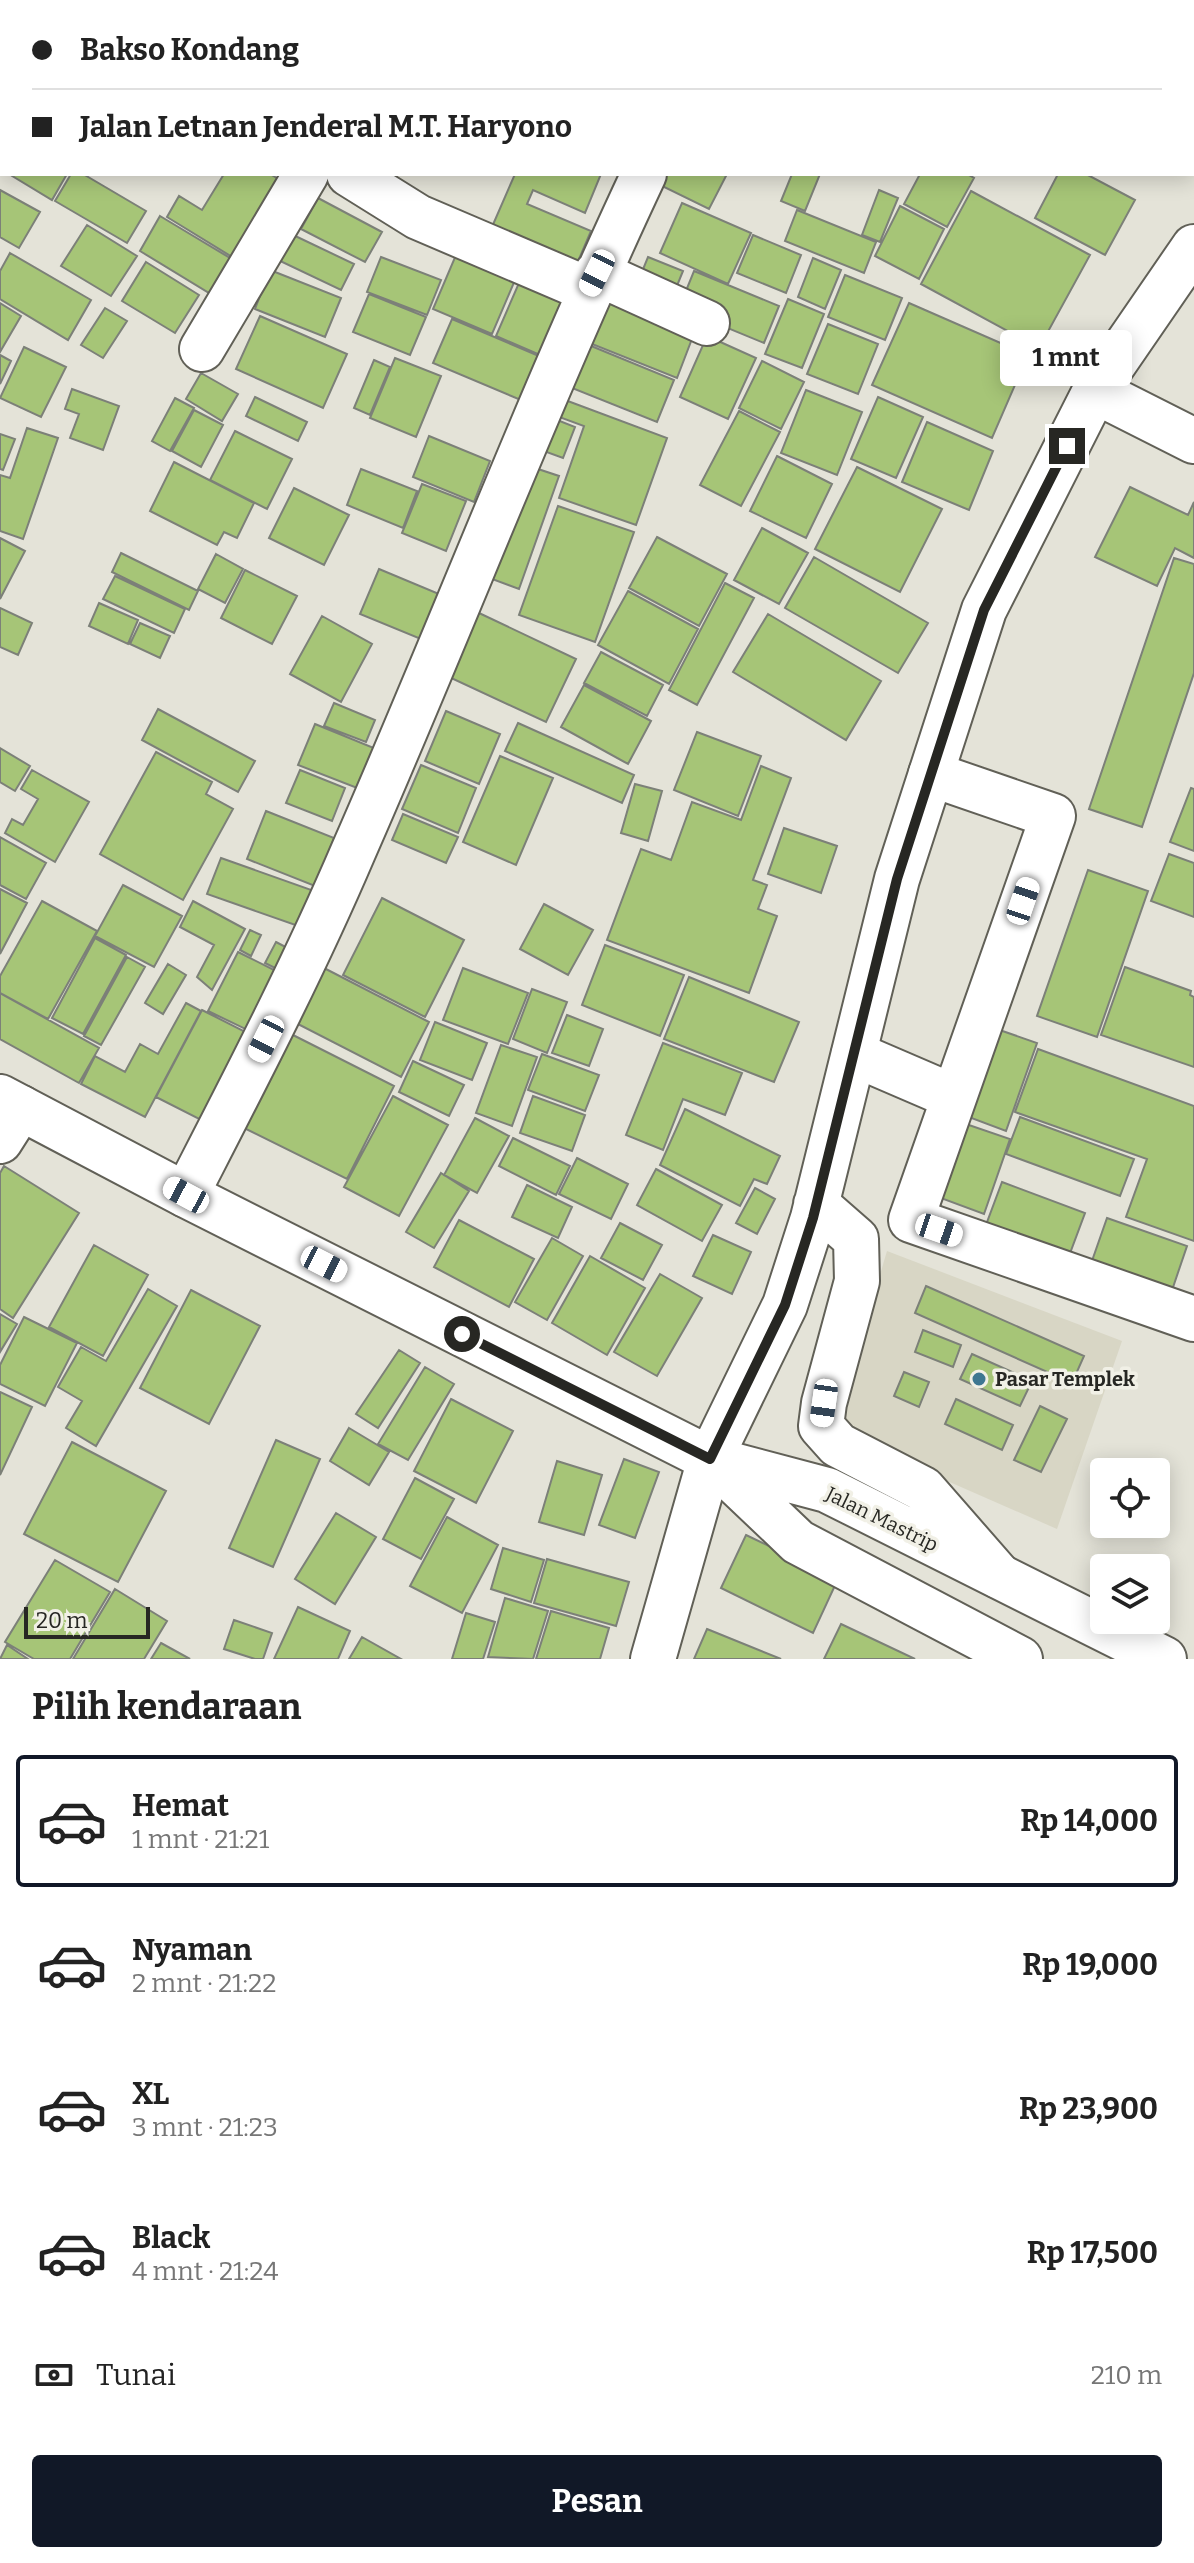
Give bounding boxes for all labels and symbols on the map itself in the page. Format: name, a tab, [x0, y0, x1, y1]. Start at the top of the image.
car	[576, 246, 618, 300]
callout: 1 mnt	[1001, 330, 1133, 386]
route end	[1049, 428, 1085, 464]
car	[1004, 874, 1042, 928]
car	[244, 1012, 288, 1066]
car	[159, 1173, 213, 1217]
car	[912, 1211, 966, 1249]
car	[297, 1242, 351, 1286]
route start	[444, 1316, 480, 1352]
place label: Pasar Templek	[995, 1367, 1135, 1391]
marker: Pasar Templek	[970, 1370, 988, 1388]
car	[809, 1378, 839, 1428]
street label: Jalan Mastrip	[821, 1481, 942, 1557]
scale bar	[24, 1603, 150, 1639]

